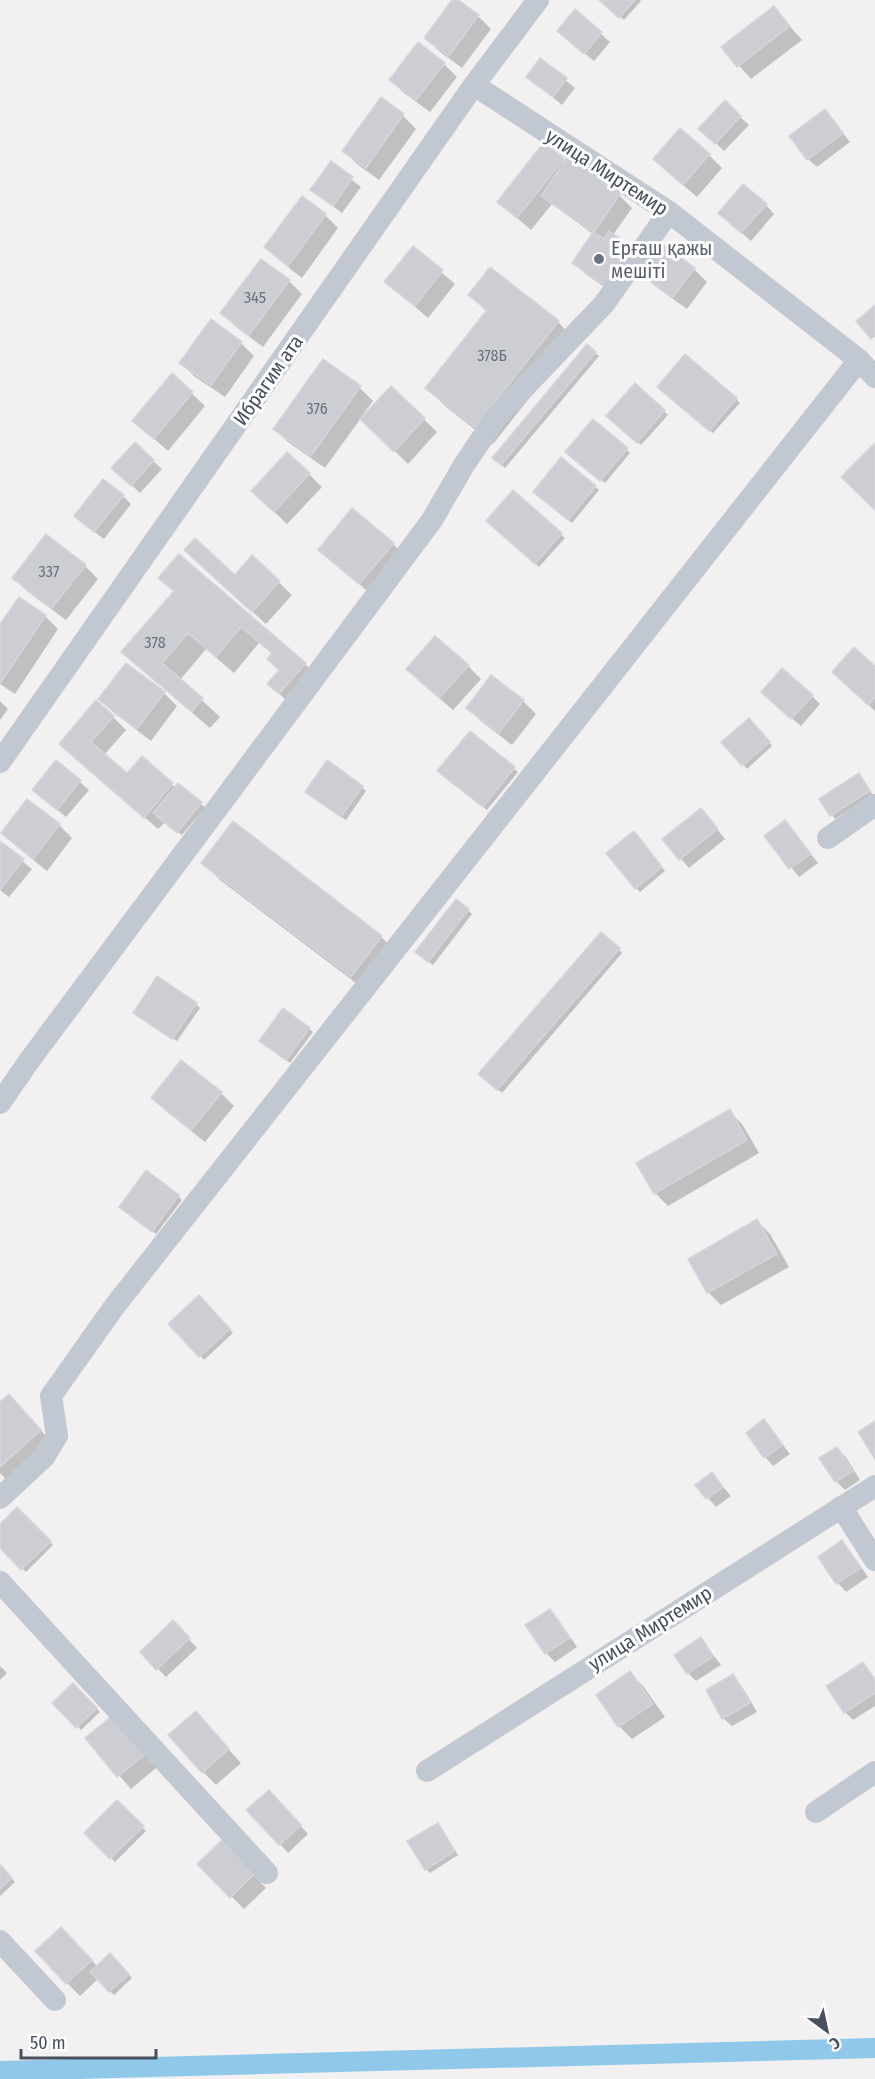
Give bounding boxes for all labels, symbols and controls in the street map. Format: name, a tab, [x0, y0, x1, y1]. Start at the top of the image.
street label: улица Миртемир	[541, 124, 673, 220]
place label: Ерғаш қажы мешіті	[611, 236, 712, 283]
marker: Ерғаш қажы мешіті	[592, 252, 606, 266]
house number: 345	[244, 288, 266, 307]
street label: Ибрагим ата	[228, 330, 308, 430]
house number: 378Б	[477, 346, 507, 365]
house number: 376	[306, 399, 328, 418]
house number: 337	[39, 562, 60, 581]
house number: 378	[144, 633, 166, 652]
street label: улица Миртемир	[584, 1580, 716, 1676]
north arrow	[797, 2001, 857, 2061]
scale bar	[21, 2022, 156, 2060]
text: 50 m	[30, 2032, 66, 2054]
text: С	[826, 2033, 844, 2054]

